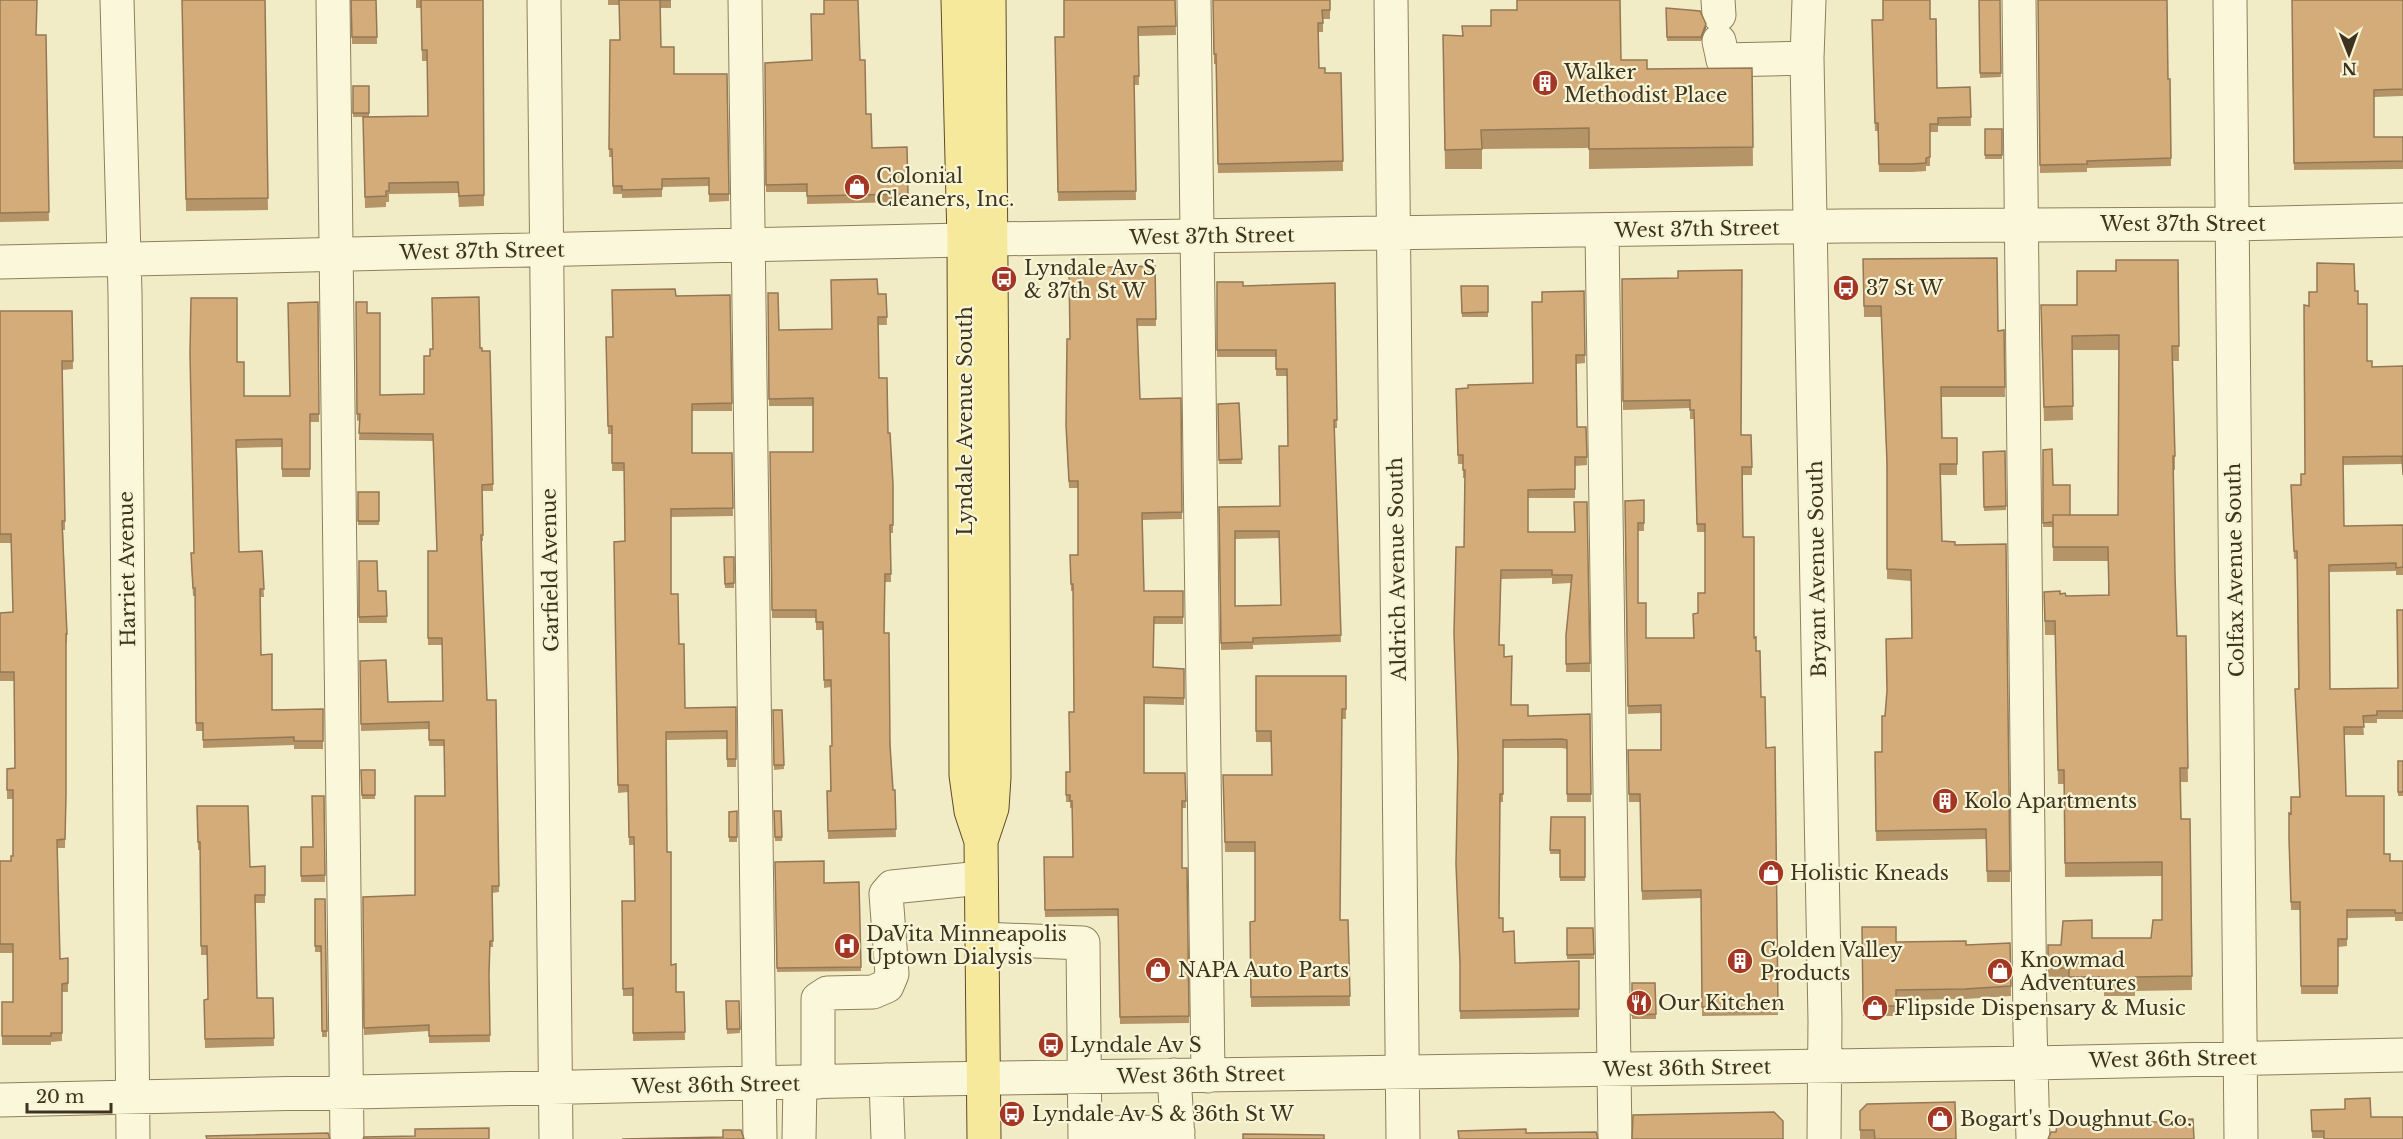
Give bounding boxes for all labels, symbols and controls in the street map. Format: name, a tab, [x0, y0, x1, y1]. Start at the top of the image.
north arrow	[2319, 24, 2379, 84]
text: N	[2342, 59, 2357, 79]
place label: Walker Methodist Place	[1563, 60, 1727, 107]
building icon: Walker Methodist Place	[1530, 68, 1560, 98]
place label: Colonial Cleaners, Inc.	[876, 164, 1014, 211]
shop icon: Colonial Cleaners, Inc.	[842, 172, 872, 202]
street label: West 37th Street	[2099, 212, 2266, 236]
street label: West 37th Street	[1613, 216, 1780, 242]
street label: West 37th Street	[1128, 223, 1295, 249]
street label: West 37th Street	[398, 238, 565, 264]
place label: Lyndale Av S & 37th St W	[1024, 256, 1156, 303]
bus stop icon: Lyndale Av S & 37th St W	[989, 264, 1019, 294]
bus stop icon: 37 St W	[1831, 273, 1861, 303]
place label: 37 St W	[1866, 276, 1943, 300]
street label: Lyndale Avenue South	[953, 306, 977, 536]
street label: Aldrich Avenue South	[1383, 457, 1411, 682]
street label: Bryant Avenue South	[1803, 460, 1831, 678]
street label: Colfax Avenue South	[2221, 462, 2249, 677]
street label: Garfield Avenue	[537, 488, 563, 652]
street label: Harriet Avenue	[114, 491, 140, 647]
building icon: Kolo Apartments	[1930, 786, 1960, 816]
place label: Kolo Apartments	[1964, 789, 2137, 813]
shop icon: Holistic Kneads	[1756, 858, 1786, 888]
place label: Holistic Kneads	[1790, 861, 1949, 885]
place label: DaVita Minneapolis Uptown Dialysis	[866, 922, 1067, 969]
hospital icon: DaVita Minneapolis Uptown Dialysis	[832, 931, 862, 961]
place label: Golden Valley Products	[1760, 938, 1903, 985]
building icon: Golden Valley Products	[1725, 946, 1755, 976]
place label: Knowmad Adventures	[2019, 948, 2136, 995]
shop icon: NAPA Auto Parts	[1143, 955, 1173, 985]
shop icon: Knowmad Adventures	[1985, 956, 2015, 986]
place label: NAPA Auto Parts	[1178, 958, 1349, 982]
restaurant icon: Our Kitchen	[1624, 988, 1654, 1018]
place label: Our Kitchen	[1658, 991, 1785, 1015]
shop icon: Flipside Dispensary & Music	[1860, 993, 1890, 1023]
place label: Flipside Dispensary & Music	[1894, 996, 2186, 1020]
bus stop icon: Lyndale Av S	[1036, 1030, 1066, 1060]
place label: Lyndale Av S	[1070, 1033, 1202, 1057]
street label: West 36th Street	[2088, 1046, 2258, 1072]
street label: West 36th Street	[1602, 1055, 1772, 1081]
street label: West 36th Street	[1116, 1062, 1286, 1088]
street label: West 36th Street	[631, 1072, 801, 1098]
scale bar	[27, 1076, 111, 1114]
text: 20 m	[36, 1086, 84, 1108]
bus stop icon: Lyndale Av S & 36th St W	[997, 1099, 1027, 1129]
place label: Lyndale Av S & 36th St W	[1032, 1102, 1294, 1126]
shop icon: Bogart's Doughnut Co.	[1925, 1104, 1955, 1134]
place label: Bogart's Doughnut Co.	[1960, 1107, 2192, 1131]

